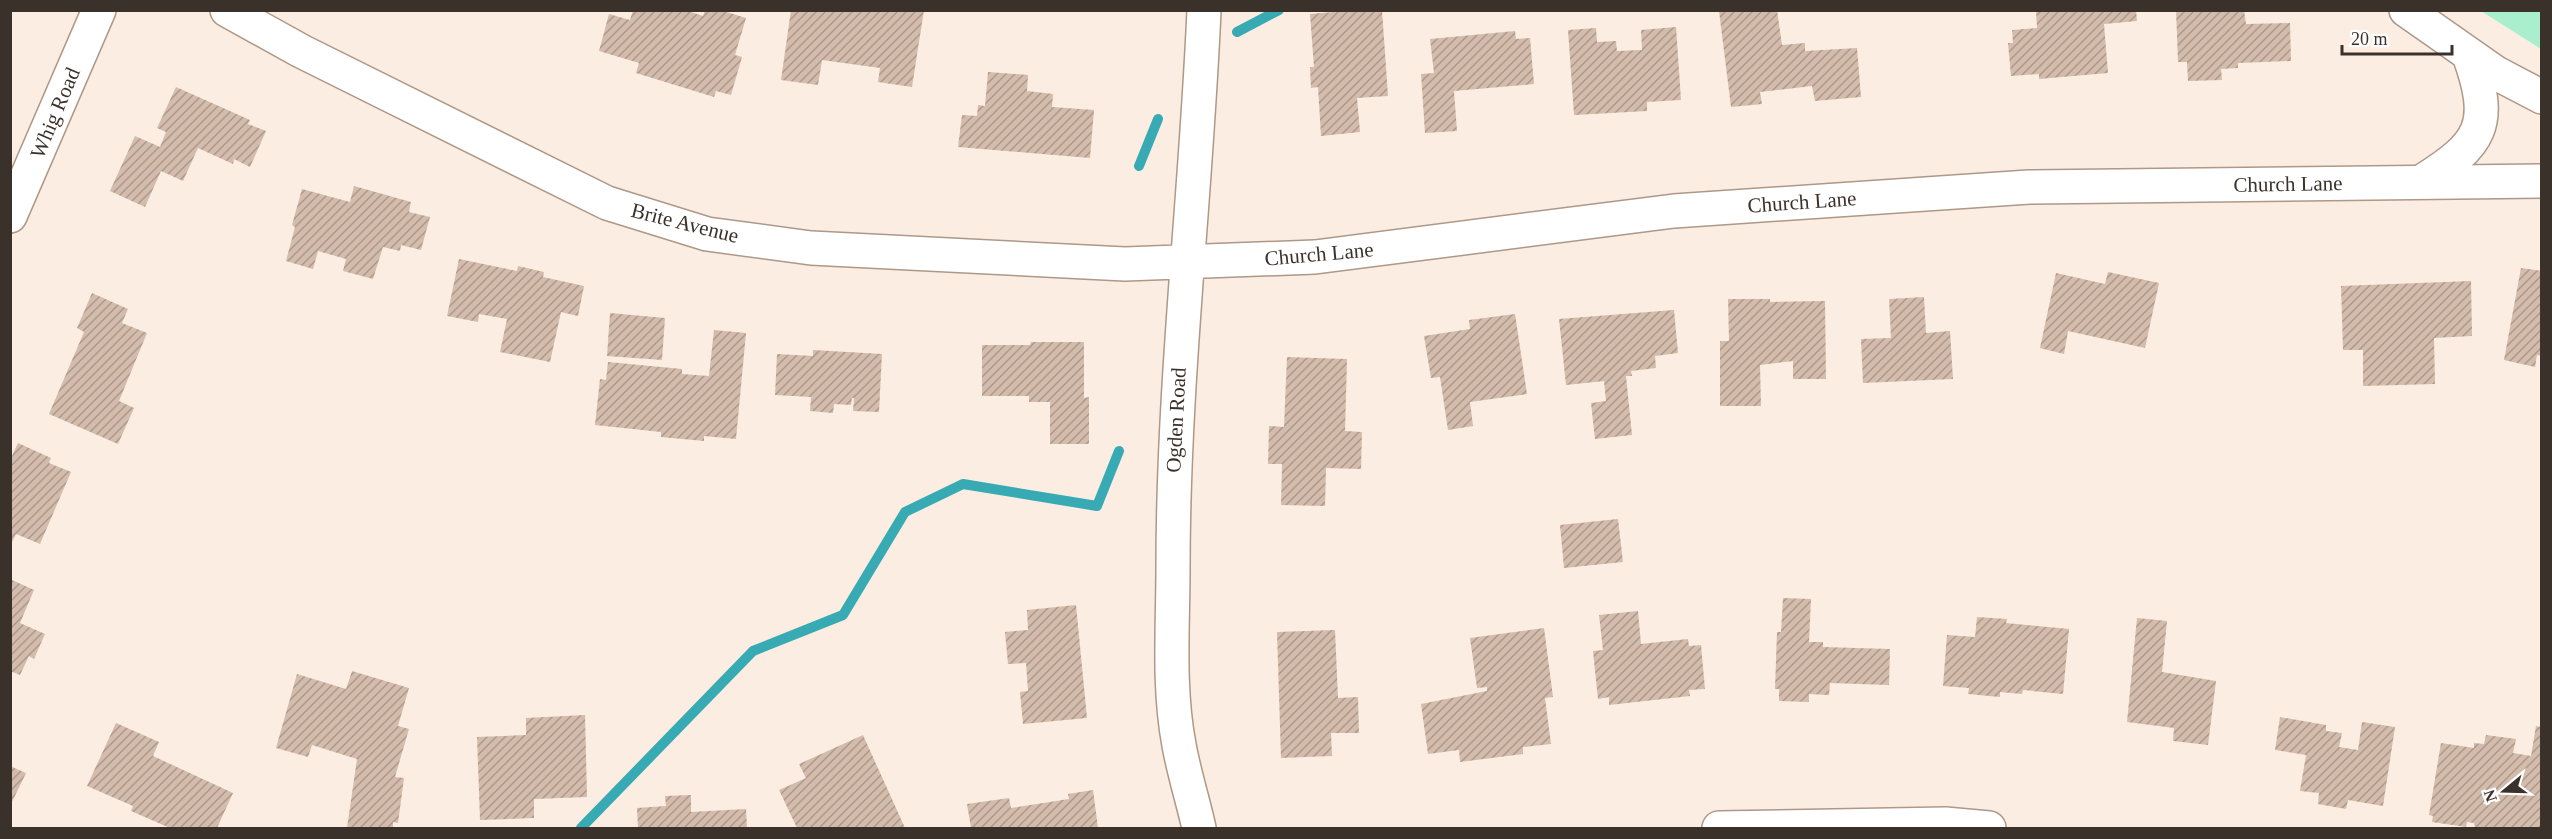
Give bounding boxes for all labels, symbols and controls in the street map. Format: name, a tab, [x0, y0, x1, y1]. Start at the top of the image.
scale bar	[2342, 18, 2452, 56]
text: 20 m	[2351, 29, 2388, 49]
street label: Whig Road	[25, 64, 85, 162]
street label: Church Lane	[2233, 171, 2343, 197]
street label: Church Lane	[1747, 186, 1857, 218]
street label: Brite Avenue	[629, 198, 741, 248]
street label: Church Lane	[1264, 237, 1374, 271]
street label: Ogden Road	[1161, 366, 1191, 473]
north arrow	[2474, 761, 2534, 821]
text: N	[2480, 787, 2500, 804]

